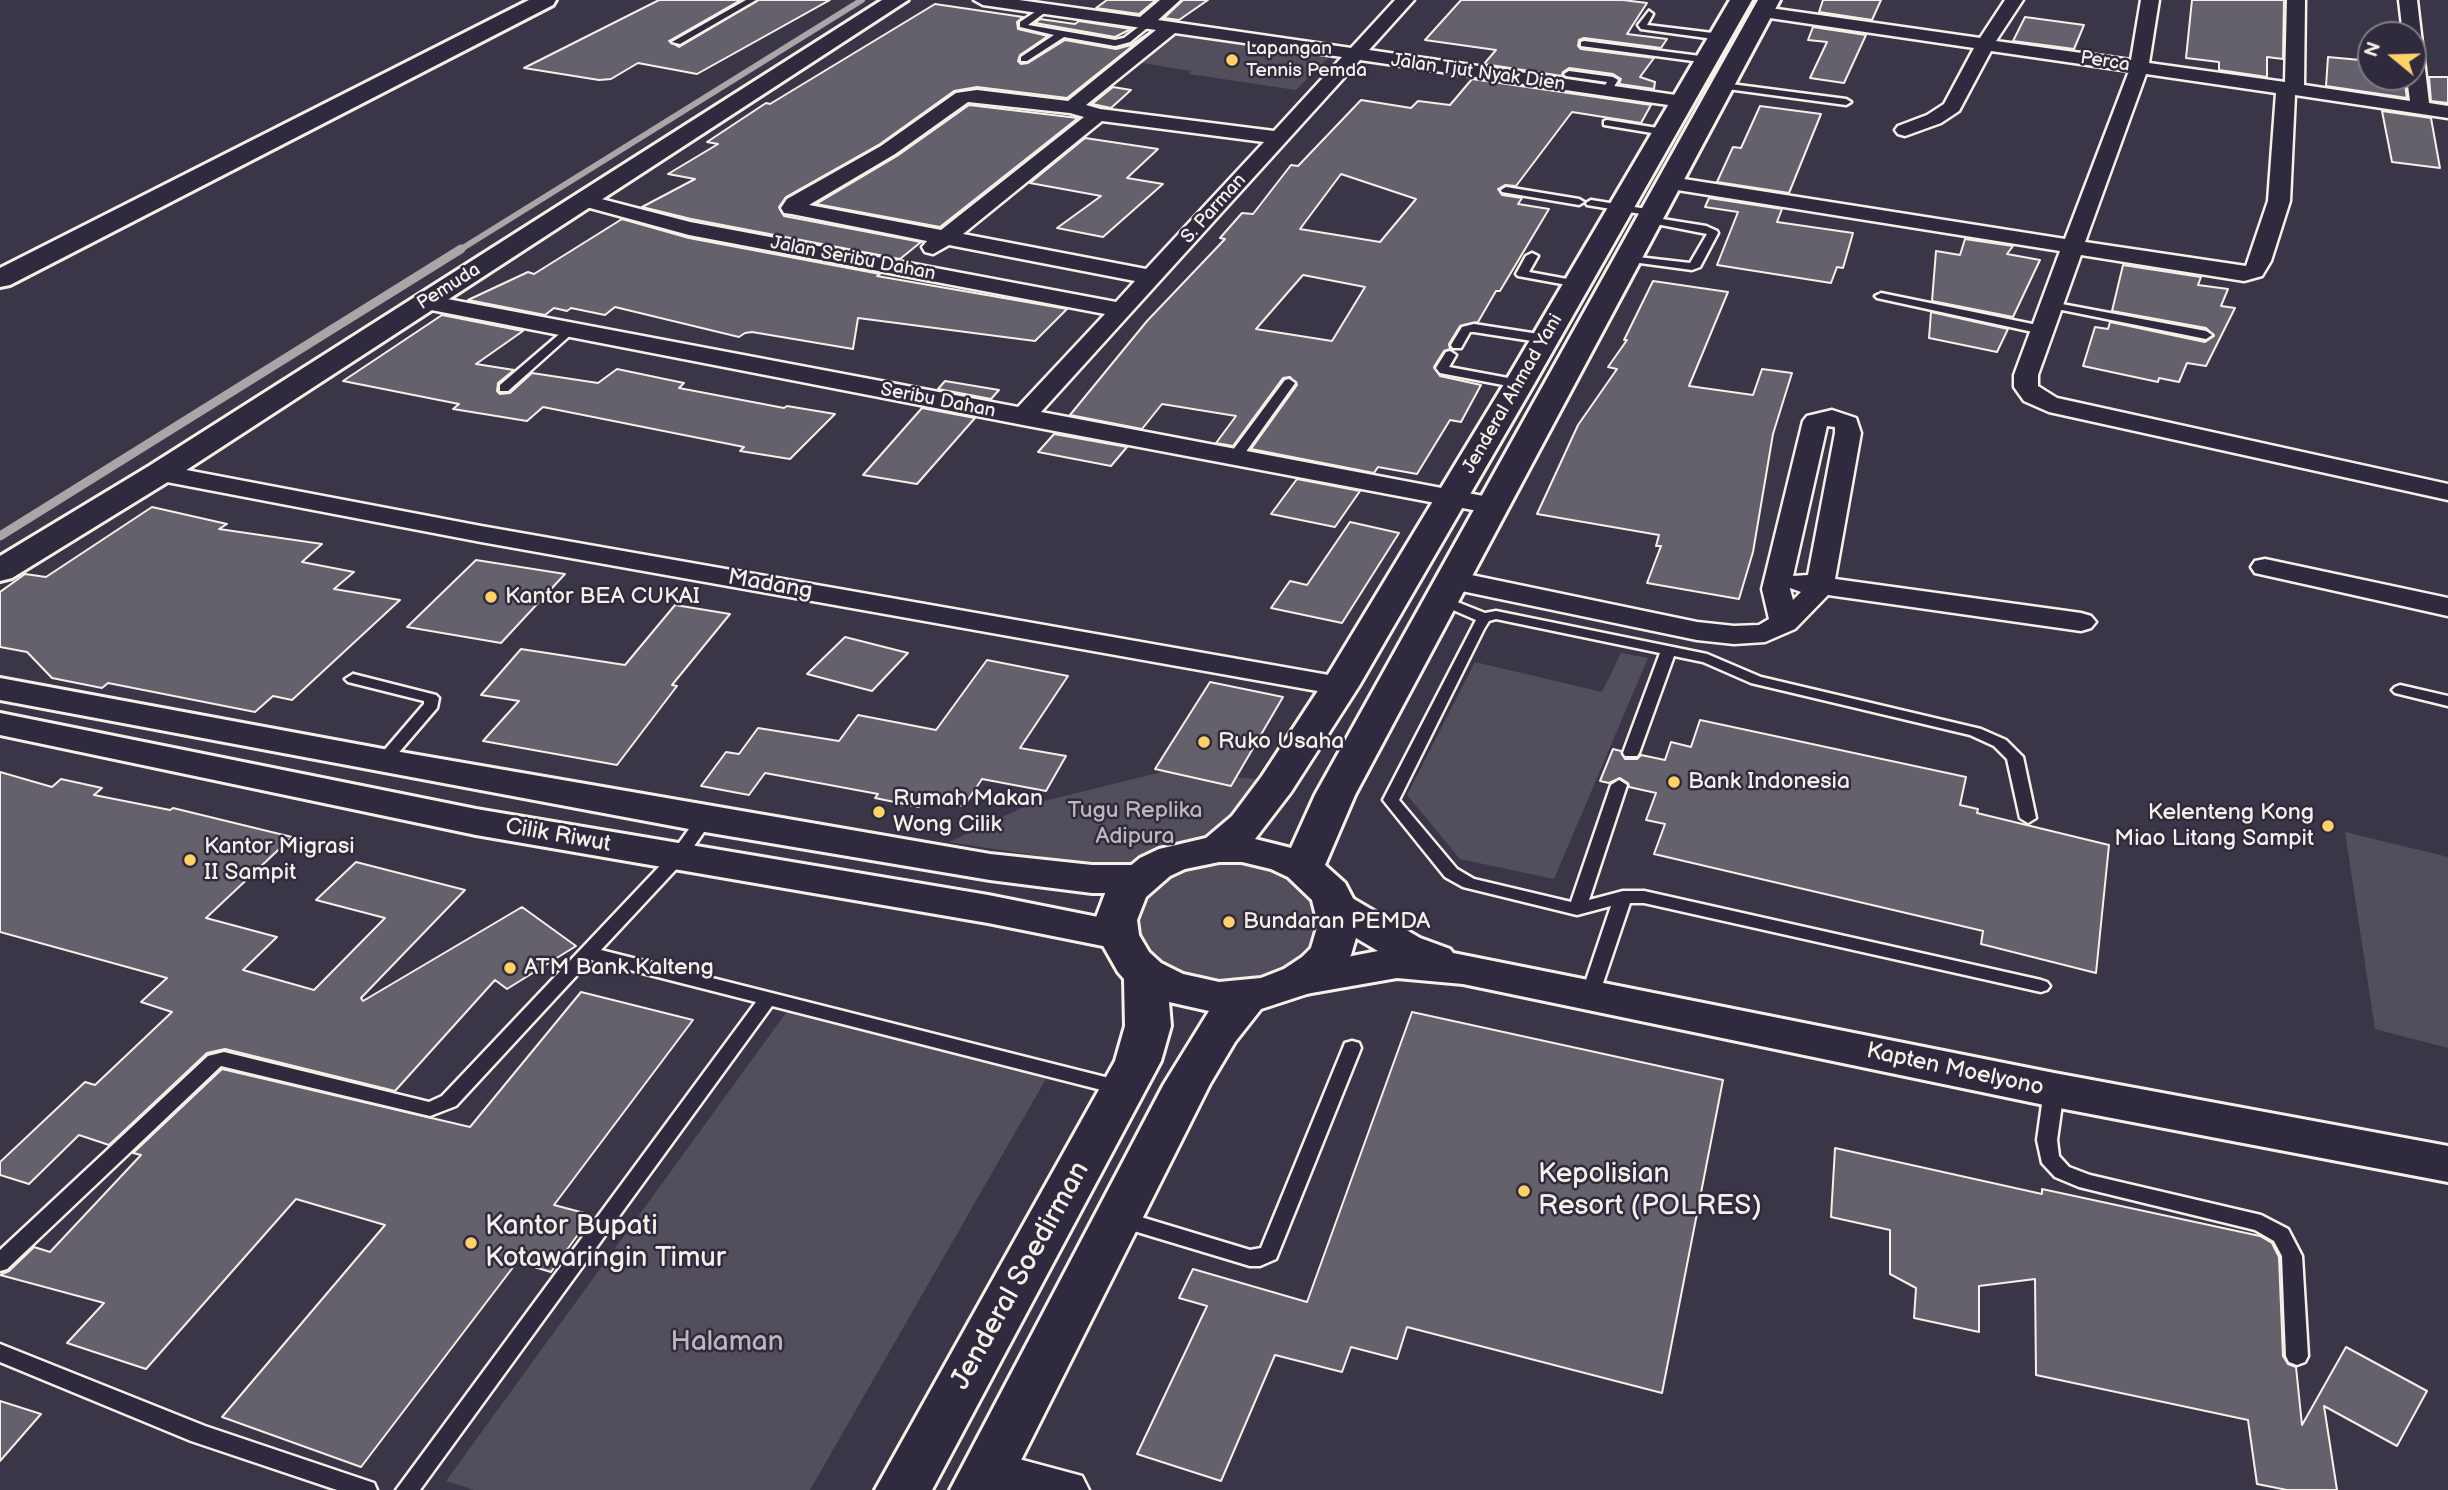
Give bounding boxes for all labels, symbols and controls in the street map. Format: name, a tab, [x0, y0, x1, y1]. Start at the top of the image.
north arrow	[2357, 21, 2427, 91]
place label: Lapangan Tennis Pemda	[1246, 38, 1367, 82]
text: N	[2360, 39, 2387, 60]
street label: Perca	[2079, 47, 2131, 77]
street label: Jalan Tjut Nyak Dien	[1389, 49, 1567, 97]
marker: Lapangan Tennis Pemda	[1224, 52, 1240, 68]
street label: S. Parman	[1177, 169, 1251, 249]
street label: Jalan Seribu Dahan	[769, 232, 937, 286]
street label: Pemuda	[413, 259, 485, 315]
street label: Jenderal Ahmad Yani	[1458, 310, 1568, 478]
street label: Seribu Dahan	[879, 379, 997, 423]
street label: Madang	[726, 564, 814, 606]
place label: Kantor BEA CUKAI	[505, 583, 700, 611]
marker: Kantor BEA CUKAI	[483, 589, 499, 605]
place label: Ruko Usaha	[1218, 728, 1344, 756]
marker: Ruko Usaha	[1196, 734, 1212, 750]
place label: Bank Indonesia	[1688, 768, 1850, 796]
marker: Bank Indonesia	[1666, 774, 1682, 790]
place label: Rumah Makan Wong Cilik	[893, 785, 1043, 839]
park label: Tugu Replika Adipura	[1068, 797, 1202, 851]
place label: Kelenteng Kong Miao Litang Sampit	[2114, 799, 2314, 853]
marker: Rumah Makan Wong Cilik	[871, 804, 887, 820]
street label: Cilik Riwut	[503, 813, 613, 859]
marker: Kelenteng Kong Miao Litang Sampit	[2320, 818, 2336, 834]
place label: Kantor Migrasi II Sampit	[204, 833, 355, 887]
marker: Kantor Migrasi II Sampit	[182, 852, 198, 868]
place label: Bundaran PEMDA	[1243, 908, 1430, 936]
marker: Bundaran PEMDA	[1221, 914, 1237, 930]
place label: ATM Bank Kalteng	[524, 954, 714, 982]
marker: ATM Bank Kalteng	[502, 960, 518, 976]
street label: Kapten Moelyono	[1864, 1038, 2046, 1102]
street label: Jenderal Soedirman	[944, 1156, 1098, 1396]
place label: Kepolisian Resort (POLRES)	[1538, 1158, 1762, 1224]
marker: Kepolisian Resort (POLRES)	[1516, 1183, 1532, 1199]
place label: Kantor Bupati Kotawaringin Timur	[485, 1210, 726, 1276]
marker: Kantor Bupati Kotawaringin Timur	[463, 1235, 479, 1251]
park label: Halaman	[670, 1326, 784, 1360]

